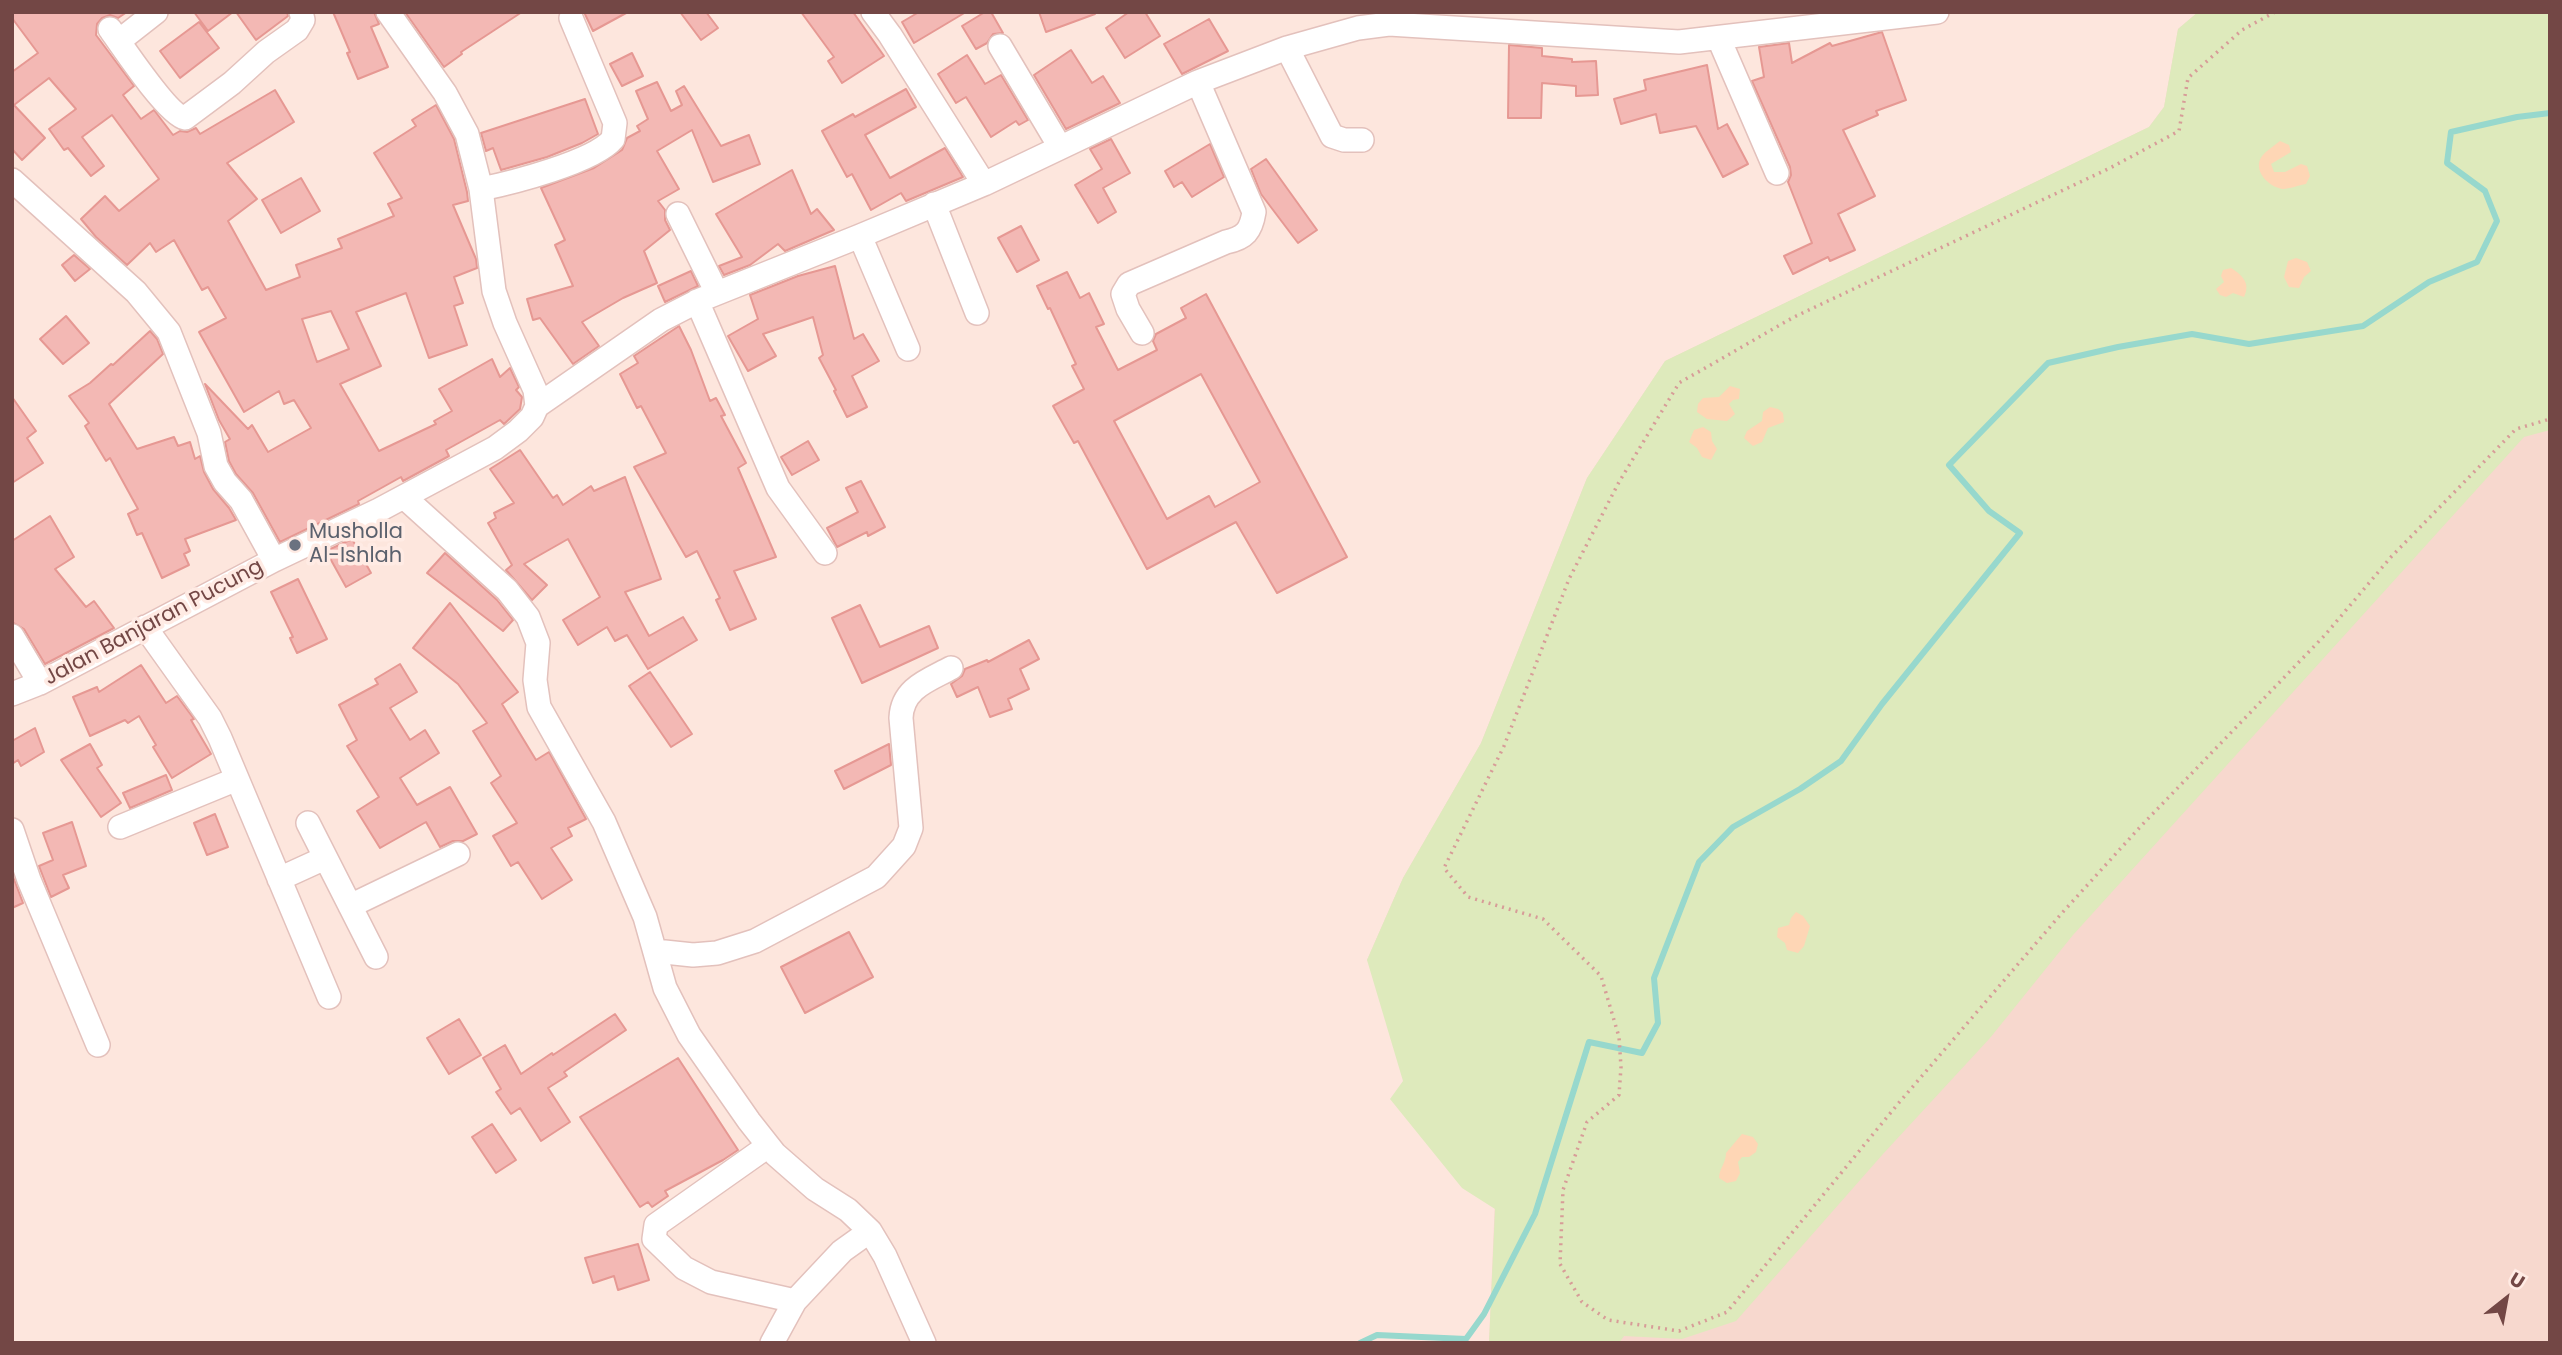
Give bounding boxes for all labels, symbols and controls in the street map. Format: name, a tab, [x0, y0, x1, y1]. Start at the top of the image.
place label: Musholla Al-Ishlah	[309, 520, 403, 570]
marker: Musholla Al-Ishlah	[287, 537, 303, 553]
street label: Jalan Banjaran Pucung	[40, 555, 268, 691]
north arrow	[2471, 1264, 2541, 1334]
text: U	[2504, 1266, 2530, 1296]

